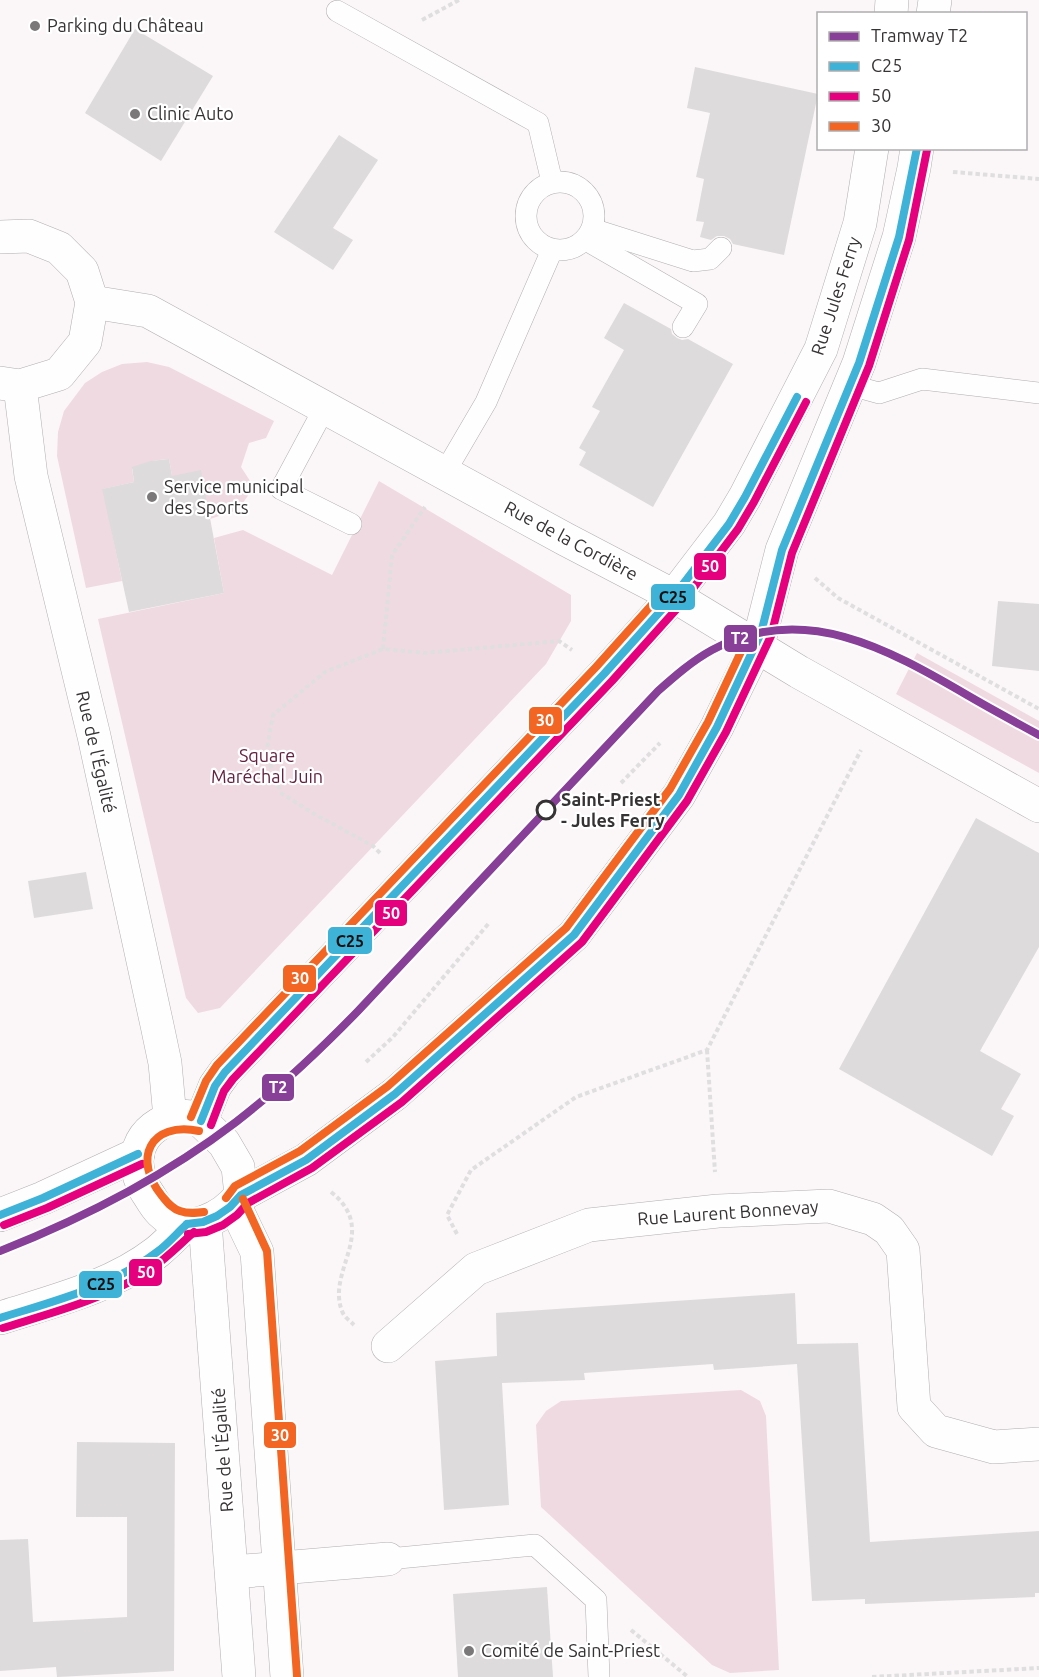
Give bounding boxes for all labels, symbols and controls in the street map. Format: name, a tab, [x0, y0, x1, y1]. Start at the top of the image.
legend	[817, 12, 1027, 150]
place label: Parking du Château	[47, 15, 204, 35]
marker: Parking du Château	[28, 19, 42, 33]
text: Tramway T2	[871, 25, 968, 45]
text: C25	[871, 55, 902, 75]
text: 50	[871, 85, 891, 105]
place label: Clinic Auto	[147, 103, 234, 123]
marker: Clinic Auto	[128, 107, 142, 121]
text: 30	[871, 115, 891, 135]
street label: Rue Jules Ferry	[806, 234, 864, 357]
place label: Service municipal des Sports	[164, 476, 304, 517]
marker: Service municipal des Sports	[145, 490, 159, 504]
street label: Rue de la Cordière	[501, 496, 642, 584]
line badge: 50	[693, 552, 727, 581]
text: 50	[701, 557, 719, 575]
line badge: C25	[650, 583, 696, 611]
text: C25	[659, 588, 687, 606]
line badge: T2	[723, 624, 758, 653]
text: T2	[731, 629, 749, 647]
street label: Rue de l'Égalité	[73, 689, 122, 815]
line badge: 30	[528, 706, 563, 735]
text: 30	[536, 711, 554, 729]
park label: Square Maréchal Juin	[211, 745, 323, 786]
place label: Saint-Priest - Jules Ferry	[561, 789, 665, 830]
marker: Saint-Priest - Jules Ferry	[536, 800, 556, 820]
line badge: 50	[374, 899, 408, 927]
text: 50	[382, 904, 400, 922]
line badge: C25	[327, 926, 373, 955]
text: C25	[336, 932, 364, 950]
line badge: 30	[282, 964, 317, 993]
text: 30	[291, 969, 309, 987]
line badge: T2	[261, 1073, 295, 1102]
text: T2	[269, 1078, 287, 1096]
street label: Rue Laurent Bonnevay	[637, 1196, 820, 1228]
line badge: 50	[128, 1258, 163, 1287]
text: 50	[137, 1263, 155, 1281]
line badge: C25	[78, 1270, 123, 1299]
text: C25	[87, 1275, 115, 1293]
street label: Rue de l'Égalité	[207, 1387, 236, 1513]
line badge: 30	[263, 1421, 297, 1449]
text: 30	[271, 1426, 289, 1444]
place label: Comité de Saint-Priest	[481, 1640, 660, 1660]
marker: Comité de Saint-Priest	[462, 1644, 476, 1658]

